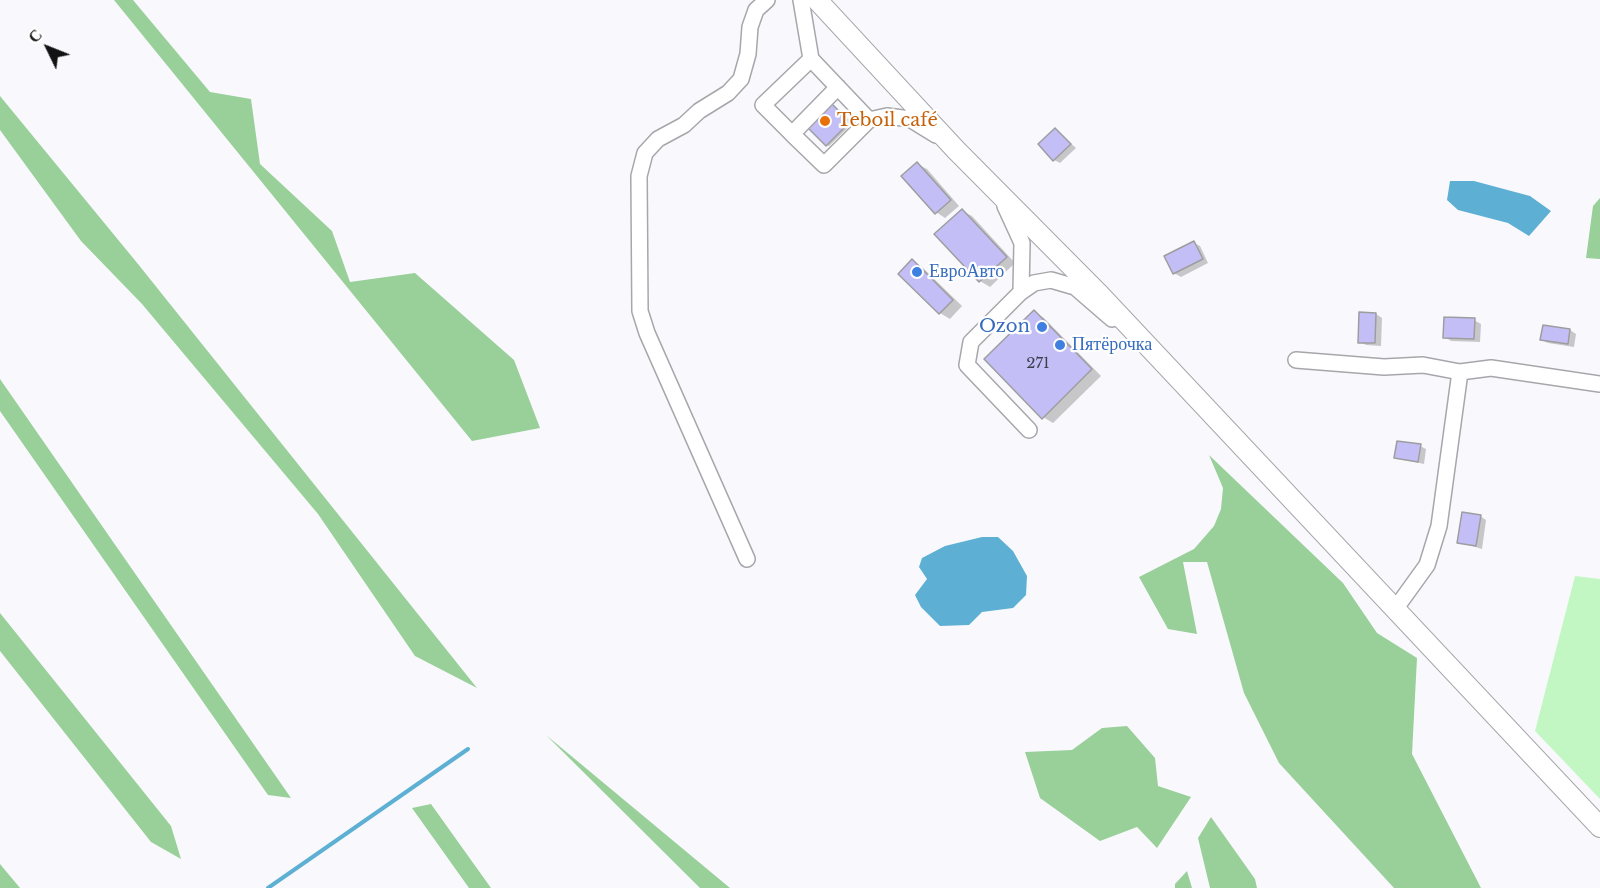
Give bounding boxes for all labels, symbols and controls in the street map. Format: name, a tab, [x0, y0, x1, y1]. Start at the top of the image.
north arrow	[18, 18, 78, 78]
text: С	[24, 25, 46, 47]
place label: Teboil café	[837, 110, 938, 132]
marker: Teboil café	[818, 114, 832, 128]
place label: ЕвроАвто	[929, 261, 1004, 283]
marker: ЕвроАвто	[910, 265, 924, 279]
place label: Ozon	[979, 316, 1030, 338]
marker: Ozon	[1035, 320, 1049, 334]
place label: Пятёрочка	[1072, 334, 1152, 356]
marker: Пятёрочка	[1053, 338, 1067, 352]
house number: 271	[1026, 355, 1050, 373]

